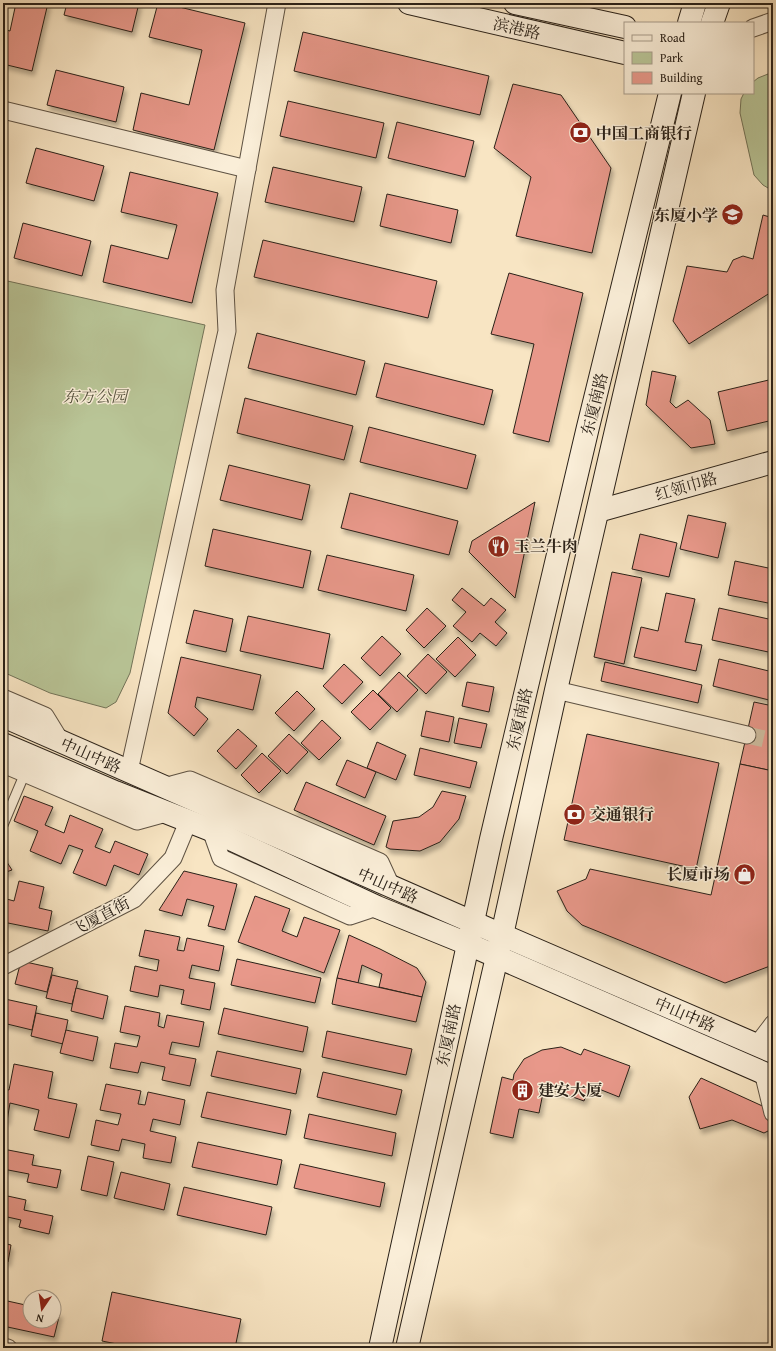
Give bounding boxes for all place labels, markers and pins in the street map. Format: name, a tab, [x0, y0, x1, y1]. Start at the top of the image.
bank icon: 中国工商银行	[568, 120, 594, 146]
place label: 中国工商银行	[596, 121, 692, 145]
school or university icon: 东厦小学	[720, 202, 746, 228]
place label: 东厦小学	[654, 203, 718, 227]
restaurant icon: 玉兰牛肉	[485, 533, 511, 559]
place label: 玉兰牛肉	[514, 534, 578, 558]
bank icon: 交通银行	[561, 801, 587, 827]
place label: 交通银行	[590, 802, 654, 826]
shop icon: 长厦市场	[732, 861, 758, 887]
place label: 长厦市场	[666, 862, 730, 886]
building icon: 建安大厦	[509, 1077, 535, 1103]
place label: 建安大厦	[538, 1078, 602, 1102]

